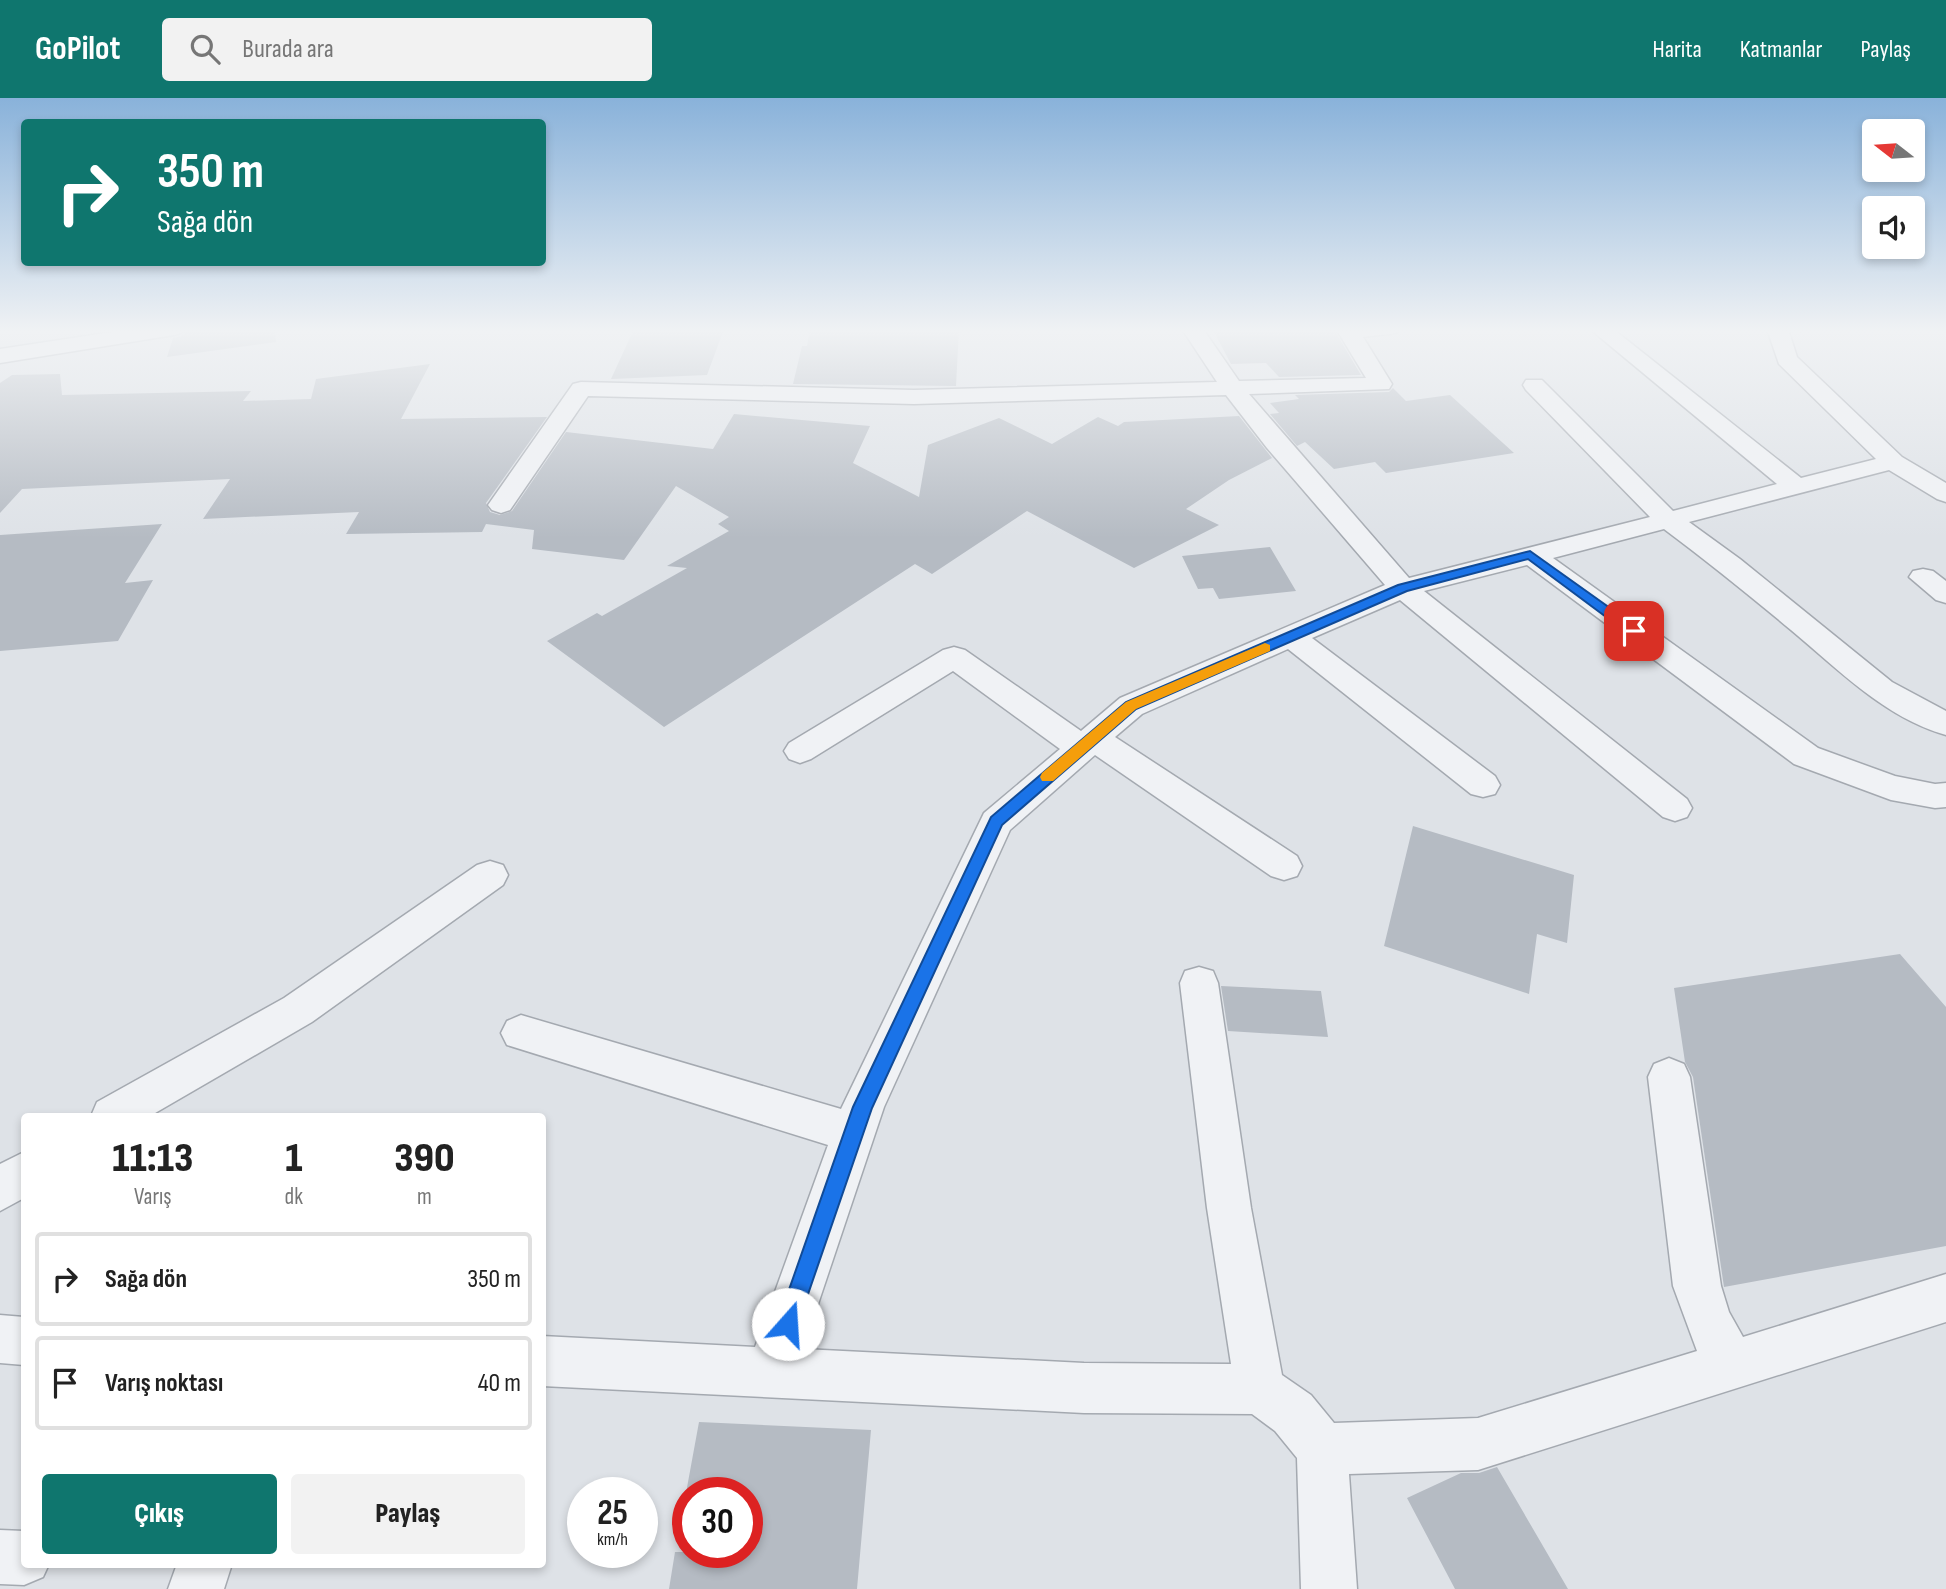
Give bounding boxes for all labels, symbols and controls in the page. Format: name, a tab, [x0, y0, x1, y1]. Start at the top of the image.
search box	[162, 18, 652, 81]
text: GoPilot	[35, 29, 120, 69]
icon: search	[186, 30, 224, 68]
text: Burada ara	[242, 34, 334, 65]
text: Harita	[1652, 35, 1702, 64]
text: Katmanlar	[1740, 35, 1823, 64]
text: Paylaş	[1861, 35, 1911, 64]
north arrow	[1862, 119, 1925, 182]
map controls	[1862, 119, 1925, 259]
text: 350 m	[157, 143, 264, 202]
icon: right	[42, 147, 133, 238]
button: sound	[1862, 196, 1925, 259]
text: Sağa dön	[157, 203, 253, 242]
pin	[1604, 601, 1664, 661]
icon: arrive	[1615, 612, 1653, 650]
text: 11:13	[112, 1133, 193, 1184]
text: 1	[285, 1133, 302, 1184]
text: 390	[394, 1133, 455, 1184]
text: Varış	[134, 1183, 172, 1211]
text: dk	[285, 1183, 303, 1211]
text: m	[417, 1183, 432, 1211]
icon: right	[46, 1260, 84, 1298]
text: Sağa dön	[105, 1264, 187, 1295]
text: 350 m	[467, 1264, 521, 1295]
position arrow	[751, 1287, 825, 1361]
icon: arrive	[46, 1364, 84, 1402]
text: Varış noktası	[105, 1368, 223, 1399]
text: 40 m	[478, 1368, 521, 1399]
button: Çıkış	[42, 1474, 277, 1554]
button: Paylaş	[291, 1474, 525, 1554]
speed limit sign: 30	[672, 1477, 763, 1568]
text: 25	[597, 1492, 628, 1535]
text: km/h	[597, 1529, 628, 1550]

